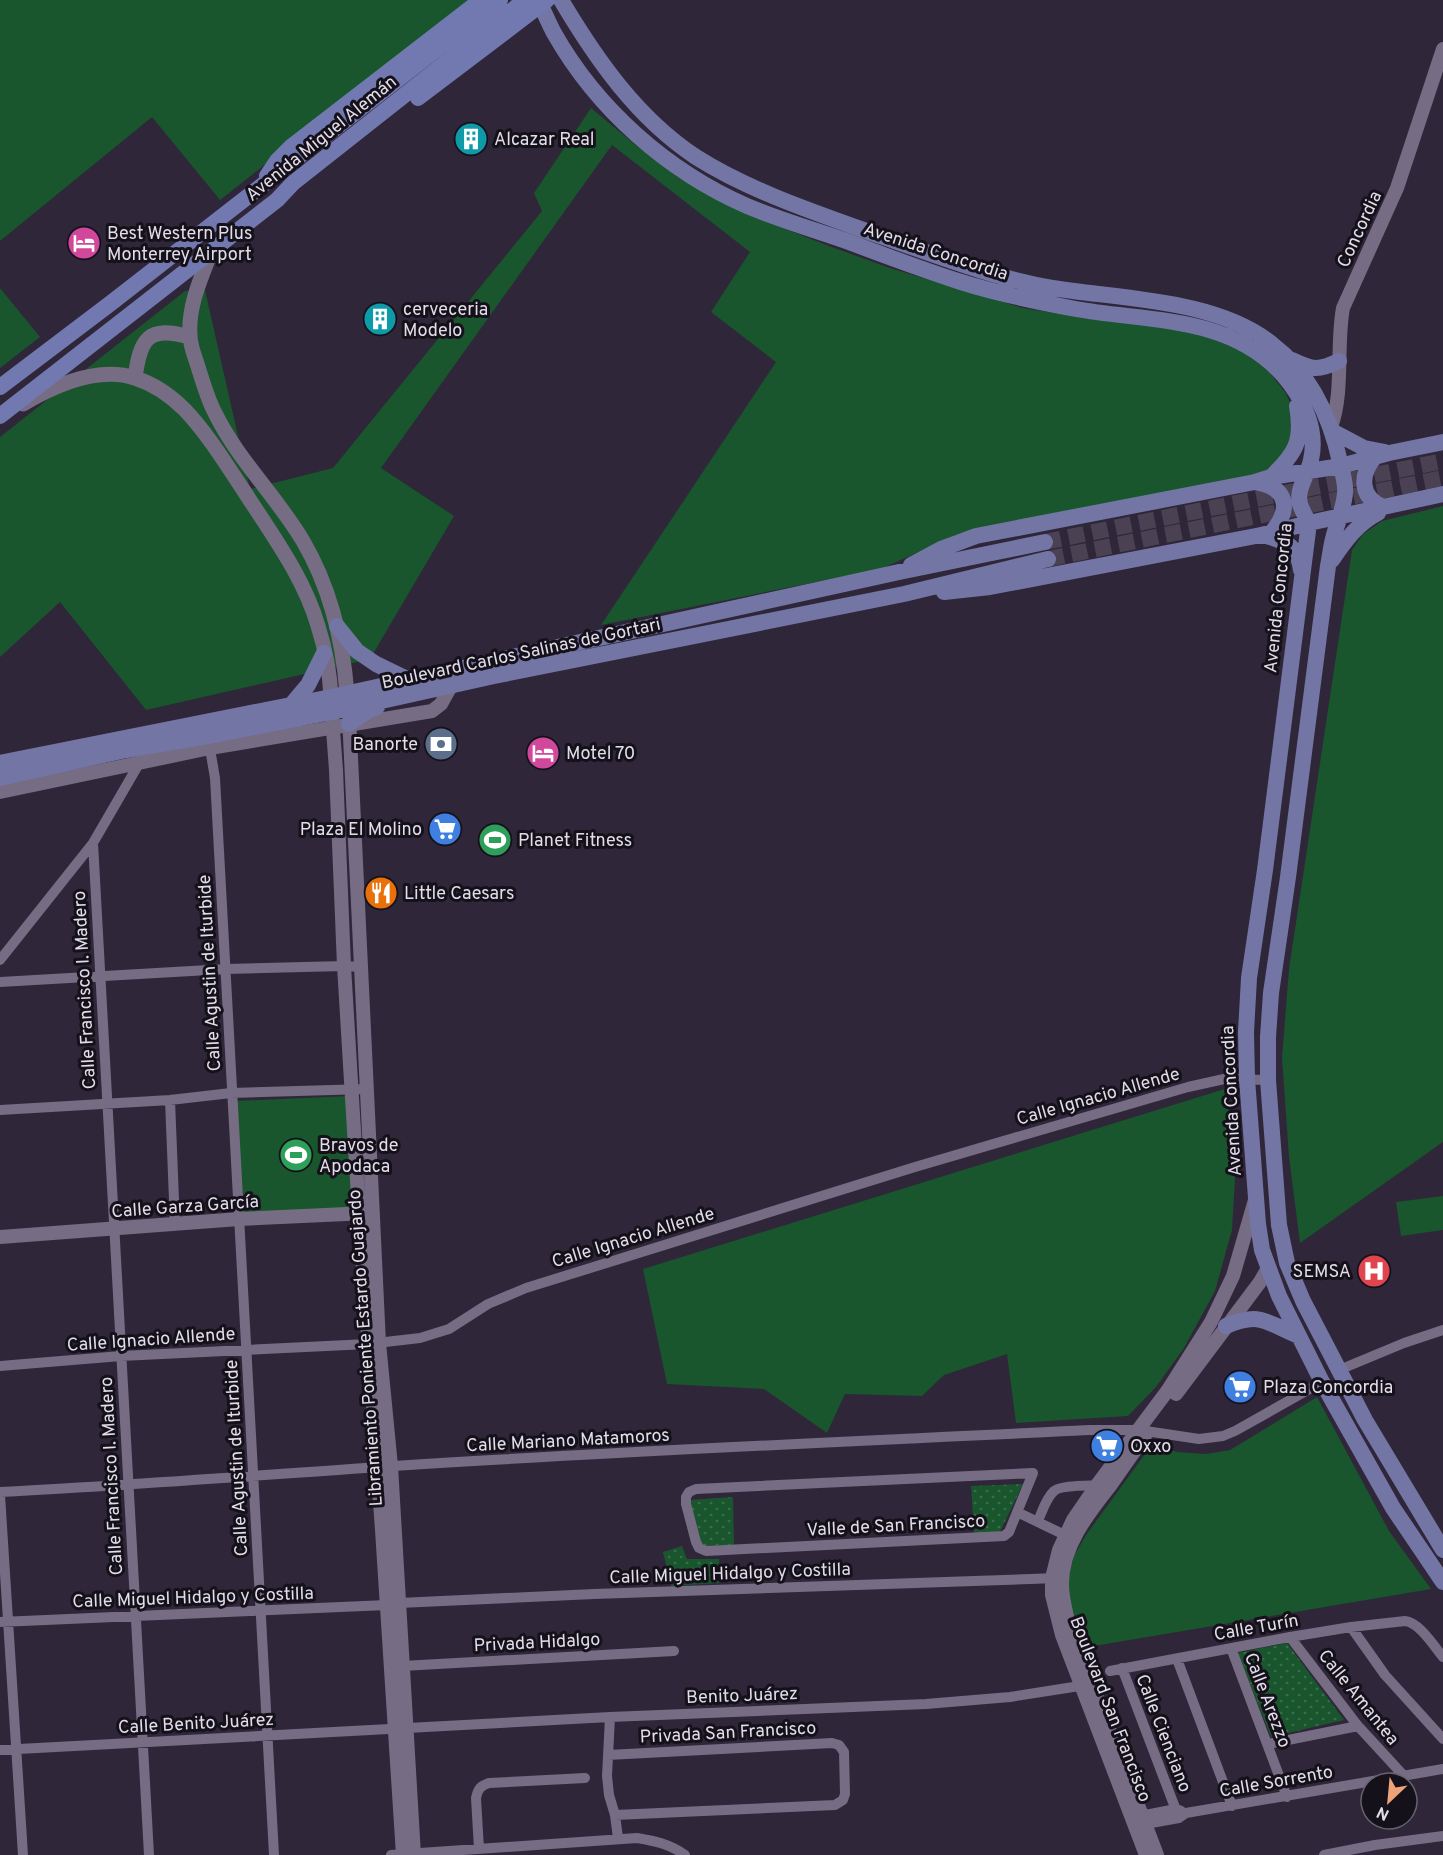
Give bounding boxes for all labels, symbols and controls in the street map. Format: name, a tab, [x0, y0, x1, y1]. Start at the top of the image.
street label: Avenida Miguel Alemán	[242, 71, 402, 207]
building icon: Alcazar Real	[453, 121, 489, 157]
place label: Alcazar Real	[494, 129, 595, 152]
street label: Concordia	[1333, 188, 1388, 272]
street label: Avenida Concordia	[860, 218, 1011, 287]
place label: Best Western Plus Monterrey Airport	[107, 223, 252, 267]
hotel icon: Best Western Plus Monterrey Airport	[66, 225, 102, 261]
place label: cerveceria Modelo	[403, 299, 488, 343]
building icon: cerveceria Modelo	[362, 301, 398, 337]
street label: Avenida Concordia	[1260, 522, 1299, 674]
street label: Boulevard Carlos Salinas de Gortari	[380, 614, 663, 695]
bank icon: Banorte	[423, 726, 459, 762]
place label: Banorte	[352, 734, 418, 757]
hotel icon: Motel 70	[525, 735, 561, 771]
place label: Motel 70	[566, 743, 635, 766]
supermarket icon: Plaza El Molino	[427, 811, 463, 847]
place label: Plaza El Molino	[300, 819, 422, 842]
sports icon: Planet Fitness	[477, 822, 513, 858]
place label: Planet Fitness	[518, 830, 632, 853]
street label: Calle Agustin de Iturbide	[194, 874, 227, 1072]
restaurant icon: Little Caesars	[363, 875, 399, 911]
place label: Little Caesars	[404, 883, 514, 906]
street label: Calle Francisco I. Madero	[69, 890, 102, 1090]
street label: Avenida Concordia	[1217, 1025, 1248, 1177]
street label: Calle Ignacio Allende	[1014, 1063, 1183, 1132]
place label: Bravos de Apodaca	[319, 1135, 398, 1179]
sports icon: Bravos de Apodaca	[278, 1137, 314, 1173]
street label: Libramiento Poniente Estardo Guajardo	[344, 1189, 389, 1507]
street label: Calle Garza García	[111, 1191, 260, 1224]
street label: Calle Ignacio Allende	[549, 1203, 717, 1274]
hospital icon: SEMSA	[1356, 1253, 1392, 1289]
place label: SEMSA	[1293, 1261, 1351, 1284]
street label: Calle Ignacio Allende	[66, 1323, 236, 1358]
street label: Calle Agustin de Iturbide	[221, 1359, 254, 1557]
supermarket icon: Plaza Concordia	[1222, 1369, 1258, 1405]
street label: Calle Francisco I. Madero	[96, 1376, 129, 1576]
place label: Plaza Concordia	[1263, 1377, 1393, 1400]
street label: Calle Mariano Matamoros	[466, 1425, 670, 1458]
supermarket icon: Oxxo	[1089, 1428, 1125, 1464]
place label: Oxxo	[1130, 1436, 1171, 1459]
street label: Valle de San Francisco	[806, 1510, 986, 1543]
street label: Calle Miguel Hidalgo y Costilla	[609, 1559, 851, 1590]
street label: Calle Miguel Hidalgo y Costilla	[72, 1583, 314, 1614]
street label: Calle Turín	[1212, 1610, 1300, 1647]
street label: Boulevard San Francisco	[1064, 1613, 1156, 1806]
street label: Privada Hidalgo	[473, 1629, 601, 1658]
street label: Calle Amantea	[1312, 1645, 1403, 1750]
street label: Calle Arezzo	[1238, 1650, 1295, 1751]
street label: Calle Cienciano	[1130, 1671, 1196, 1796]
street label: Benito Juárez	[686, 1683, 798, 1710]
street label: Calle Benito Juárez	[117, 1709, 275, 1740]
street label: Privada San Francisco	[639, 1717, 817, 1750]
street label: Calle Sorrento	[1218, 1761, 1335, 1804]
north arrow	[1359, 1771, 1419, 1831]
text: N	[1374, 1801, 1393, 1824]

